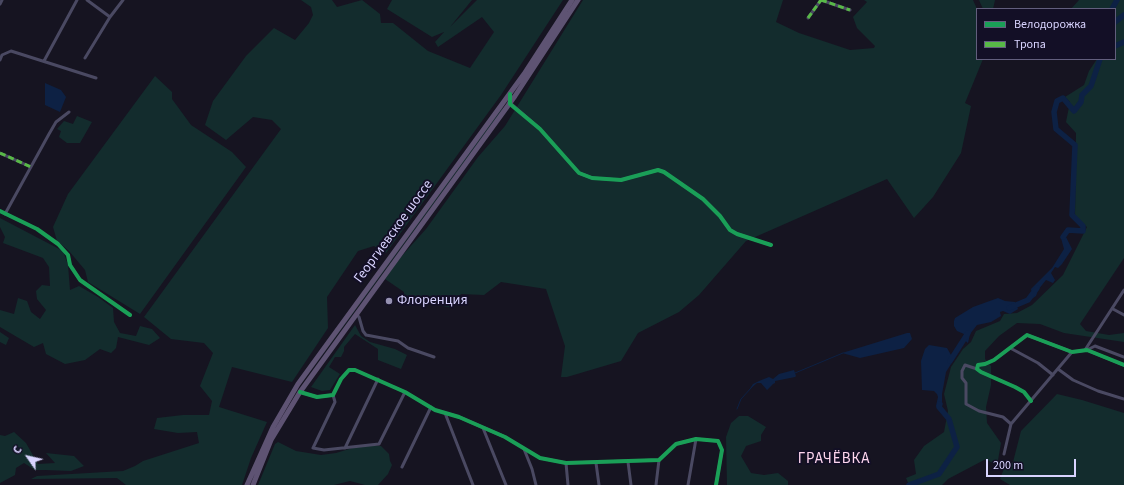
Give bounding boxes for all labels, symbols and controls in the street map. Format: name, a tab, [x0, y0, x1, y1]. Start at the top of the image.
legend	[976, 8, 1116, 60]
text: Велодорожка	[1014, 16, 1086, 33]
text: Тропа	[1014, 36, 1046, 53]
street label: Георгиевское шоссе	[351, 177, 437, 287]
place label: Флоренция	[397, 293, 468, 309]
marker: Флоренция	[384, 296, 394, 306]
north arrow	[8, 437, 48, 477]
text: С	[10, 443, 26, 457]
district label: ГРАЧЁВКА	[798, 451, 870, 469]
scale bar	[988, 451, 1078, 477]
text: 200 m	[993, 457, 1023, 474]

